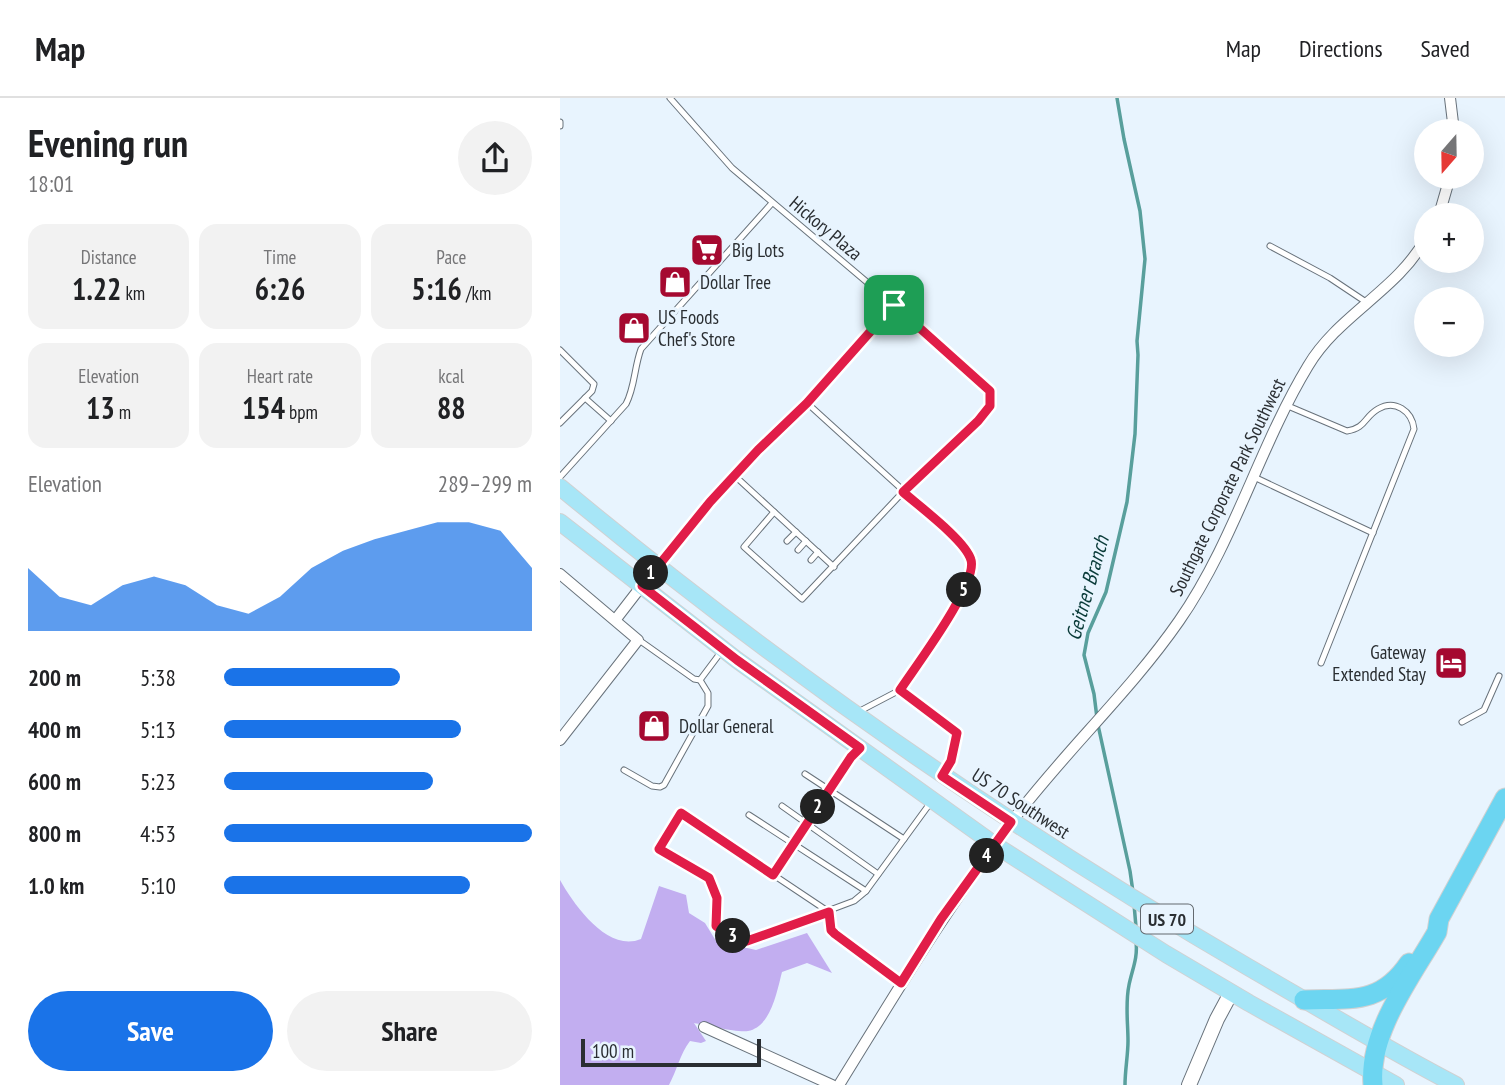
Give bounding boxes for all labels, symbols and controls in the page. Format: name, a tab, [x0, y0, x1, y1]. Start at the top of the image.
text: Map	[35, 27, 85, 70]
text: Map	[1226, 33, 1261, 64]
text: Directions	[1299, 33, 1383, 64]
text: Saved	[1421, 33, 1470, 64]
text: Evening run	[28, 118, 188, 167]
north arrow	[1414, 119, 1484, 189]
map controls	[1414, 119, 1484, 357]
button: share	[458, 121, 532, 195]
text: 18:01	[28, 169, 74, 198]
street label: Hickory Plaza	[785, 191, 867, 265]
button: +	[1414, 203, 1484, 273]
supermarket icon: Big Lots	[688, 231, 726, 269]
place label: Big Lots	[732, 238, 784, 262]
text: Distance	[81, 245, 137, 269]
text: Time	[264, 245, 296, 269]
text: Pace	[436, 245, 466, 269]
shop icon: Dollar Tree	[656, 263, 694, 301]
text: 1.22	[72, 269, 121, 308]
text: 6:26	[255, 269, 305, 308]
text: 5:16	[411, 269, 462, 308]
place label: Dollar Tree	[700, 270, 771, 294]
pin	[864, 275, 924, 335]
text: km	[121, 281, 145, 305]
text: /km	[462, 281, 491, 305]
icon: arrive	[875, 286, 913, 324]
button: −	[1414, 287, 1484, 357]
place label: US Foods Chef's Store	[658, 305, 735, 351]
shop icon: US Foods Chef's Store	[615, 309, 653, 347]
text: Elevation	[78, 364, 139, 388]
text: Heart rate	[247, 364, 313, 388]
text: kcal	[438, 364, 464, 388]
street label: Southgate Corporate Park Southwest	[1164, 374, 1291, 600]
text: 13	[86, 388, 115, 427]
text: 154	[242, 388, 285, 427]
text: 88	[437, 388, 466, 427]
text: m	[115, 400, 131, 424]
text: bpm	[285, 400, 318, 424]
text: Elevation	[28, 469, 102, 498]
text: 289–299 m	[438, 469, 532, 498]
water label: Geitner Branch	[1059, 531, 1115, 643]
pin: 1	[634, 556, 668, 590]
text: 1	[646, 560, 655, 584]
pin: 5	[946, 573, 982, 608]
text: 5	[959, 577, 968, 601]
place label: Gateway Extended Stay	[1332, 640, 1427, 686]
hotel icon: Gateway Extended Stay	[1432, 644, 1470, 682]
text: 200 m	[28, 663, 81, 692]
text: 5:38	[140, 663, 176, 692]
shop icon: Dollar General	[635, 707, 673, 745]
place label: Dollar General	[679, 714, 774, 738]
text: 400 m	[28, 715, 81, 744]
text: 5:13	[140, 715, 176, 744]
street label: US 70 Southwest	[968, 762, 1075, 844]
text: 600 m	[28, 767, 81, 796]
text: 5:23	[140, 767, 176, 796]
pin: 2	[800, 790, 836, 824]
text: 2	[813, 794, 822, 818]
text: 800 m	[28, 819, 81, 848]
text: 4:53	[140, 819, 176, 848]
pin: 4	[970, 838, 1004, 874]
text: 4	[982, 843, 991, 867]
text: 1.0 km	[28, 871, 84, 900]
text: 5:10	[140, 871, 176, 900]
road number: US 70	[1141, 904, 1193, 934]
pin: 3	[716, 918, 750, 954]
text: 3	[728, 923, 737, 947]
button: Save	[28, 991, 273, 1071]
button: Share	[287, 991, 532, 1071]
scale bar	[581, 1036, 761, 1068]
text: 100 m	[592, 1039, 634, 1063]

